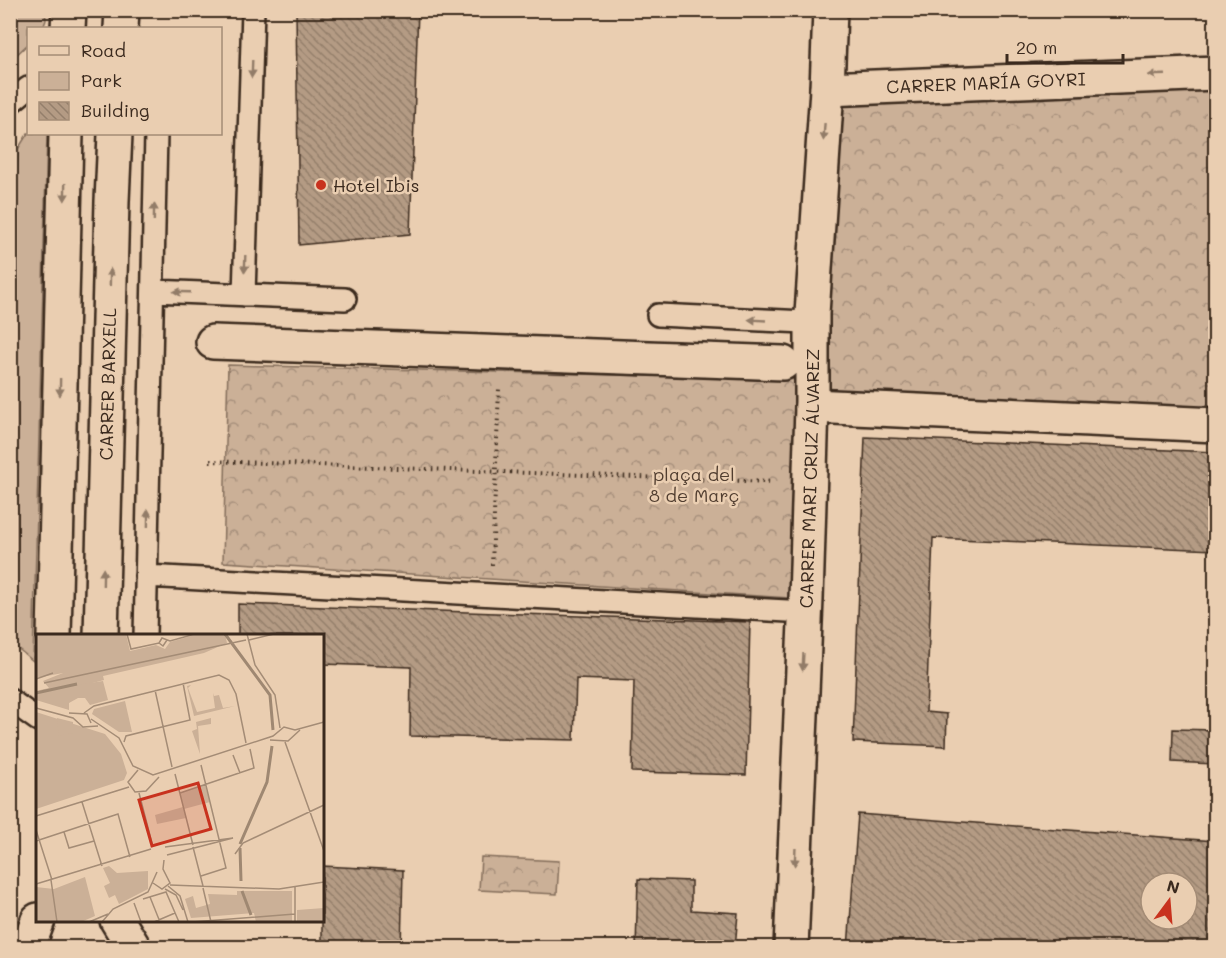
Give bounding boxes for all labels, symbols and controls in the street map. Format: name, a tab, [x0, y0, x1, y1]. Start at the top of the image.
legend	[27, 27, 222, 135]
scale bar	[1007, 27, 1122, 65]
text: 20 m	[1016, 35, 1057, 59]
text: Road	[81, 38, 126, 62]
one-way arrow	[247, 59, 256, 78]
street label: CARRER MARÍA GOYRI	[886, 66, 1086, 99]
text: Park	[81, 68, 122, 92]
one-way arrow	[1148, 71, 1167, 80]
text: Building	[81, 98, 149, 122]
one-way arrow	[820, 122, 829, 141]
place label: Hotel Ibis	[333, 173, 419, 197]
marker: Hotel Ibis	[314, 178, 328, 192]
one-way arrow	[60, 182, 70, 201]
one-way arrow	[150, 202, 159, 221]
one-way arrow	[240, 254, 250, 273]
one-way arrow	[105, 268, 115, 287]
one-way arrow	[172, 288, 191, 297]
street label: CARRER BARXELL	[93, 307, 121, 461]
one-way arrow	[747, 315, 766, 324]
street label: CARRER MARI CRUZ ÁLVAREZ	[794, 349, 824, 609]
one-way arrow	[55, 377, 65, 396]
park label: plaça del 8 de Març	[649, 462, 739, 507]
one-way arrow	[143, 508, 153, 527]
one-way arrow	[98, 568, 107, 587]
inset map	[36, 634, 324, 922]
one-way arrow	[799, 653, 808, 672]
one-way arrow	[790, 848, 799, 867]
north arrow	[1139, 871, 1199, 931]
text: N	[1165, 874, 1182, 898]

